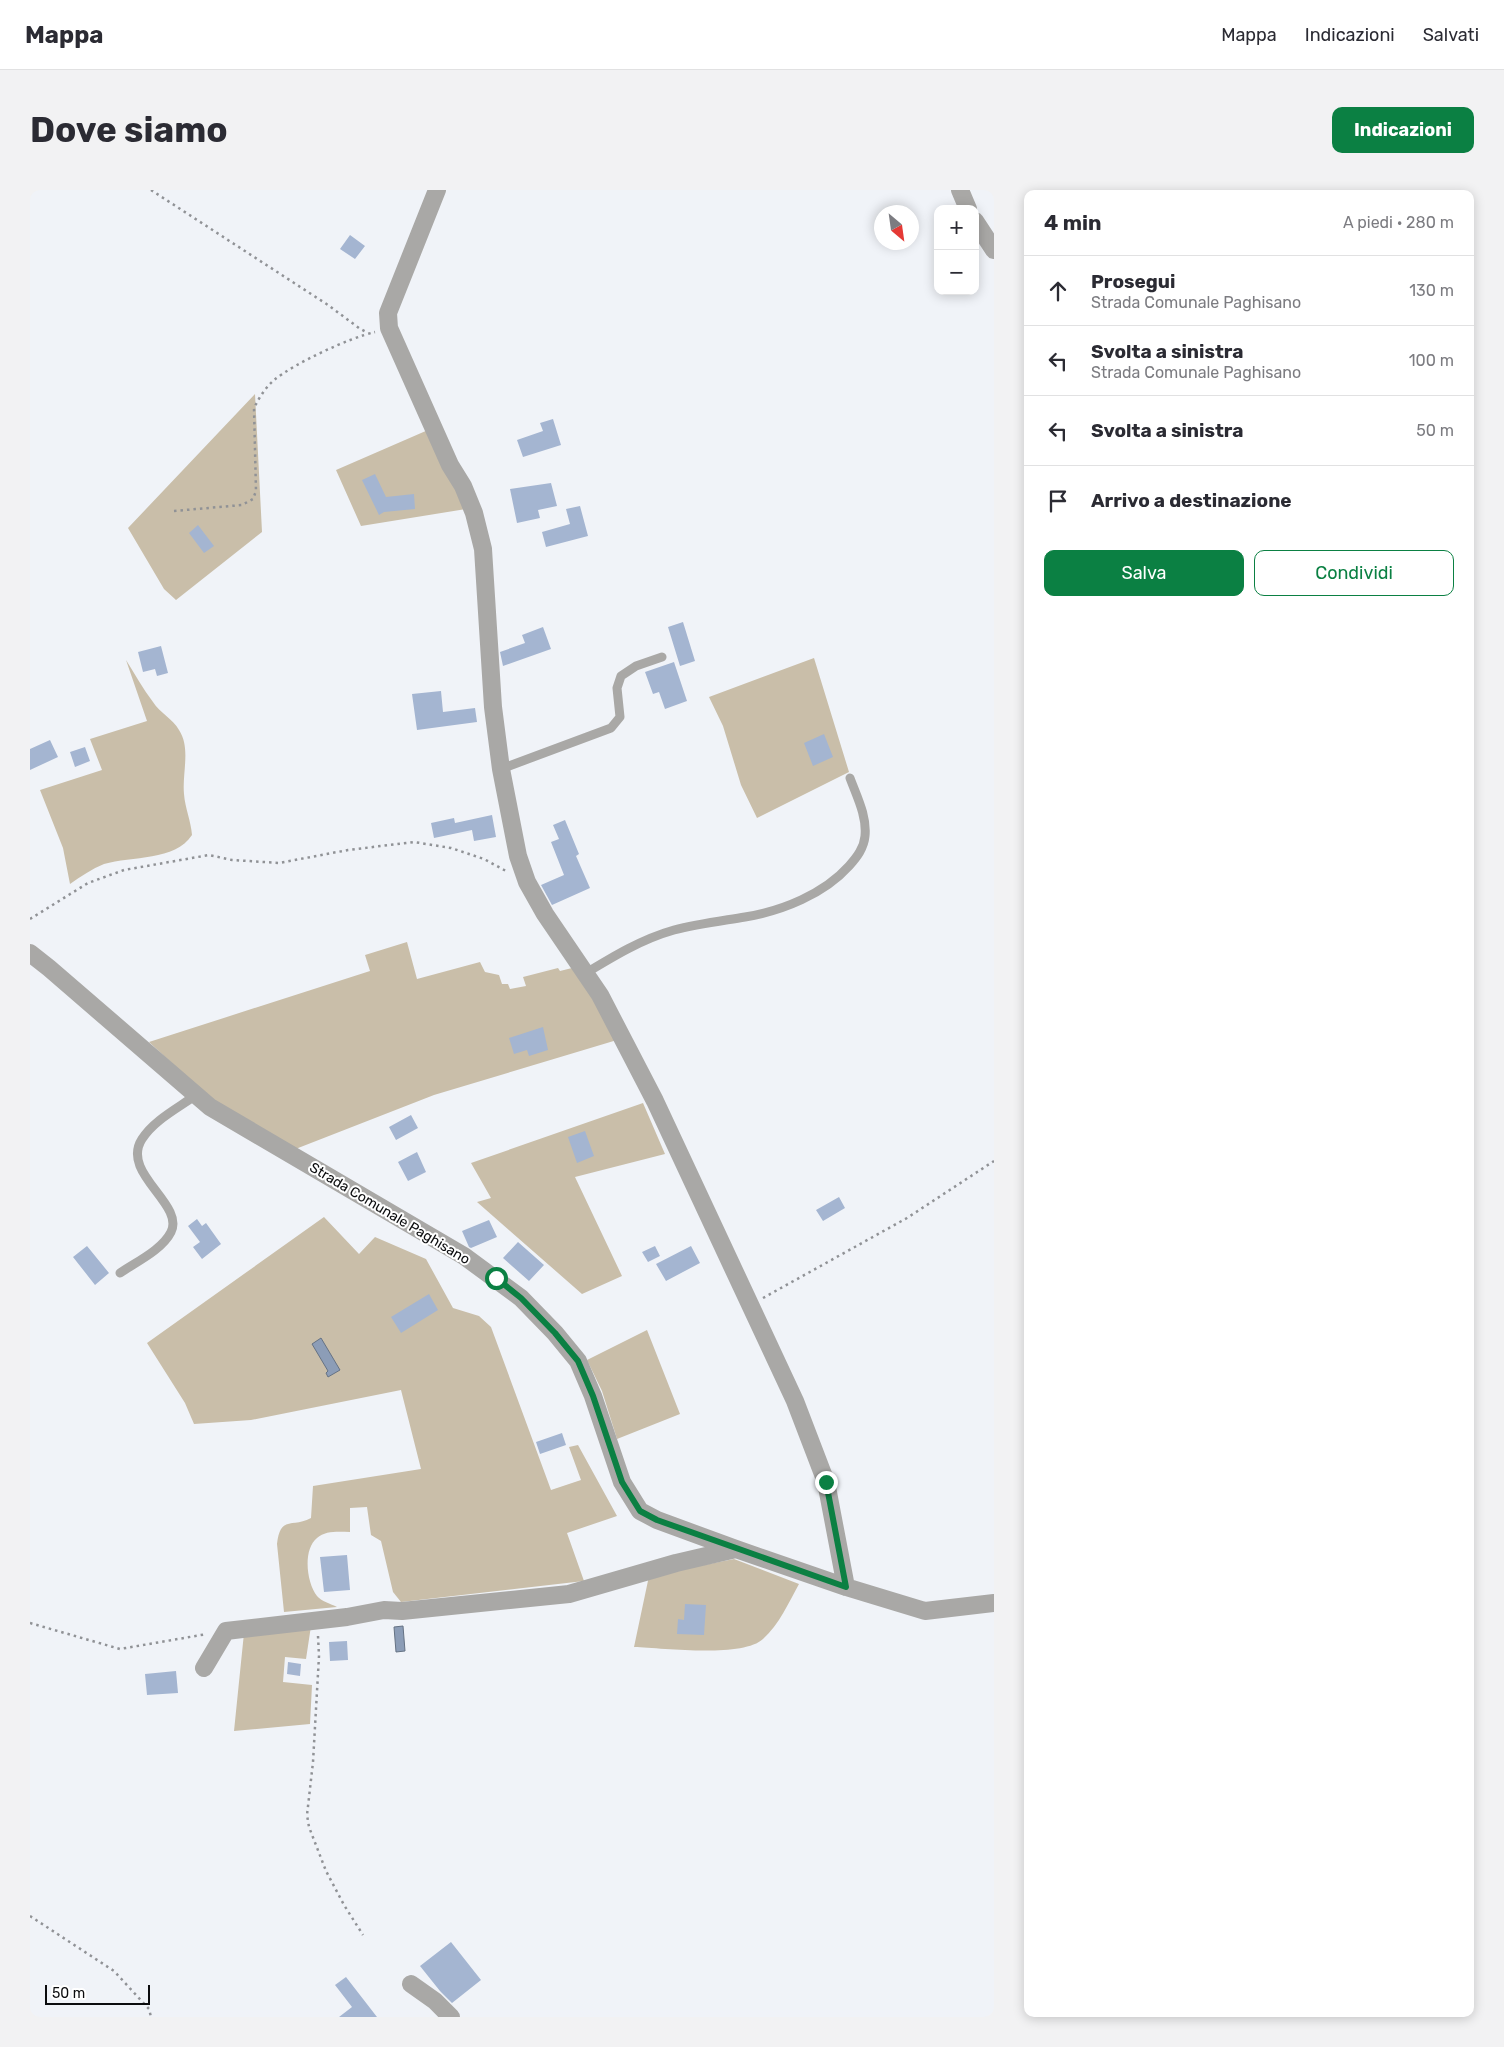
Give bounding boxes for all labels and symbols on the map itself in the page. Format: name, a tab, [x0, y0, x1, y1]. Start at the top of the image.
north arrow	[874, 205, 919, 250]
street label: Strada Comunale Paghisano	[307, 1159, 473, 1268]
route start	[485, 1267, 508, 1290]
route end	[815, 1471, 838, 1494]
scale bar	[45, 1982, 150, 2005]

